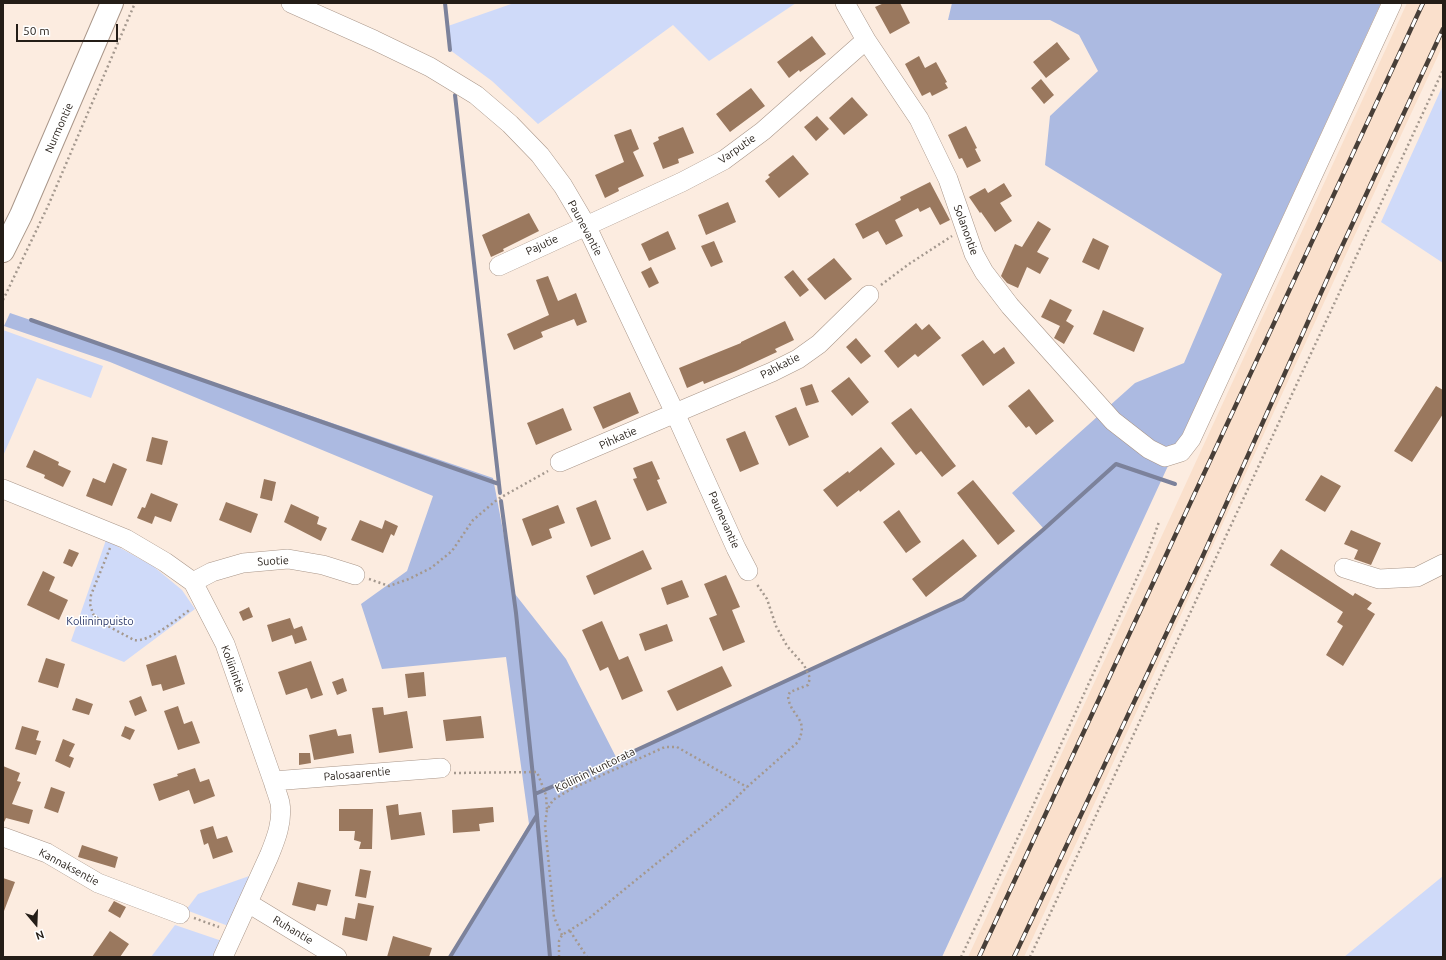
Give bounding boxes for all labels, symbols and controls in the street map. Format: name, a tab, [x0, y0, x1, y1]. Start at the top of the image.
scale bar	[18, 16, 120, 42]
text: 50 m	[23, 24, 50, 37]
street label: Nurmontie	[42, 101, 76, 155]
street label: Varputie	[716, 131, 758, 167]
street label: Paunevantie	[565, 198, 605, 258]
street label: Solanontie	[951, 203, 981, 257]
street label: Pajutie	[524, 232, 560, 258]
street label: Pahkatie	[758, 350, 802, 382]
street label: Pihkatie	[597, 424, 639, 452]
street label: Paunevantie	[706, 489, 742, 551]
street label: Suotie	[257, 554, 289, 568]
park label: Koliininpuisto	[66, 614, 134, 628]
street label: Koliinintie	[218, 643, 248, 695]
street label: Koliinin kuntorata	[553, 745, 637, 795]
street label: Palosaarentie	[323, 765, 391, 783]
street label: Kannaksentie	[37, 846, 101, 888]
north arrow	[16, 904, 56, 944]
street label: Ruhantie	[271, 913, 315, 947]
text: N	[34, 928, 46, 942]

